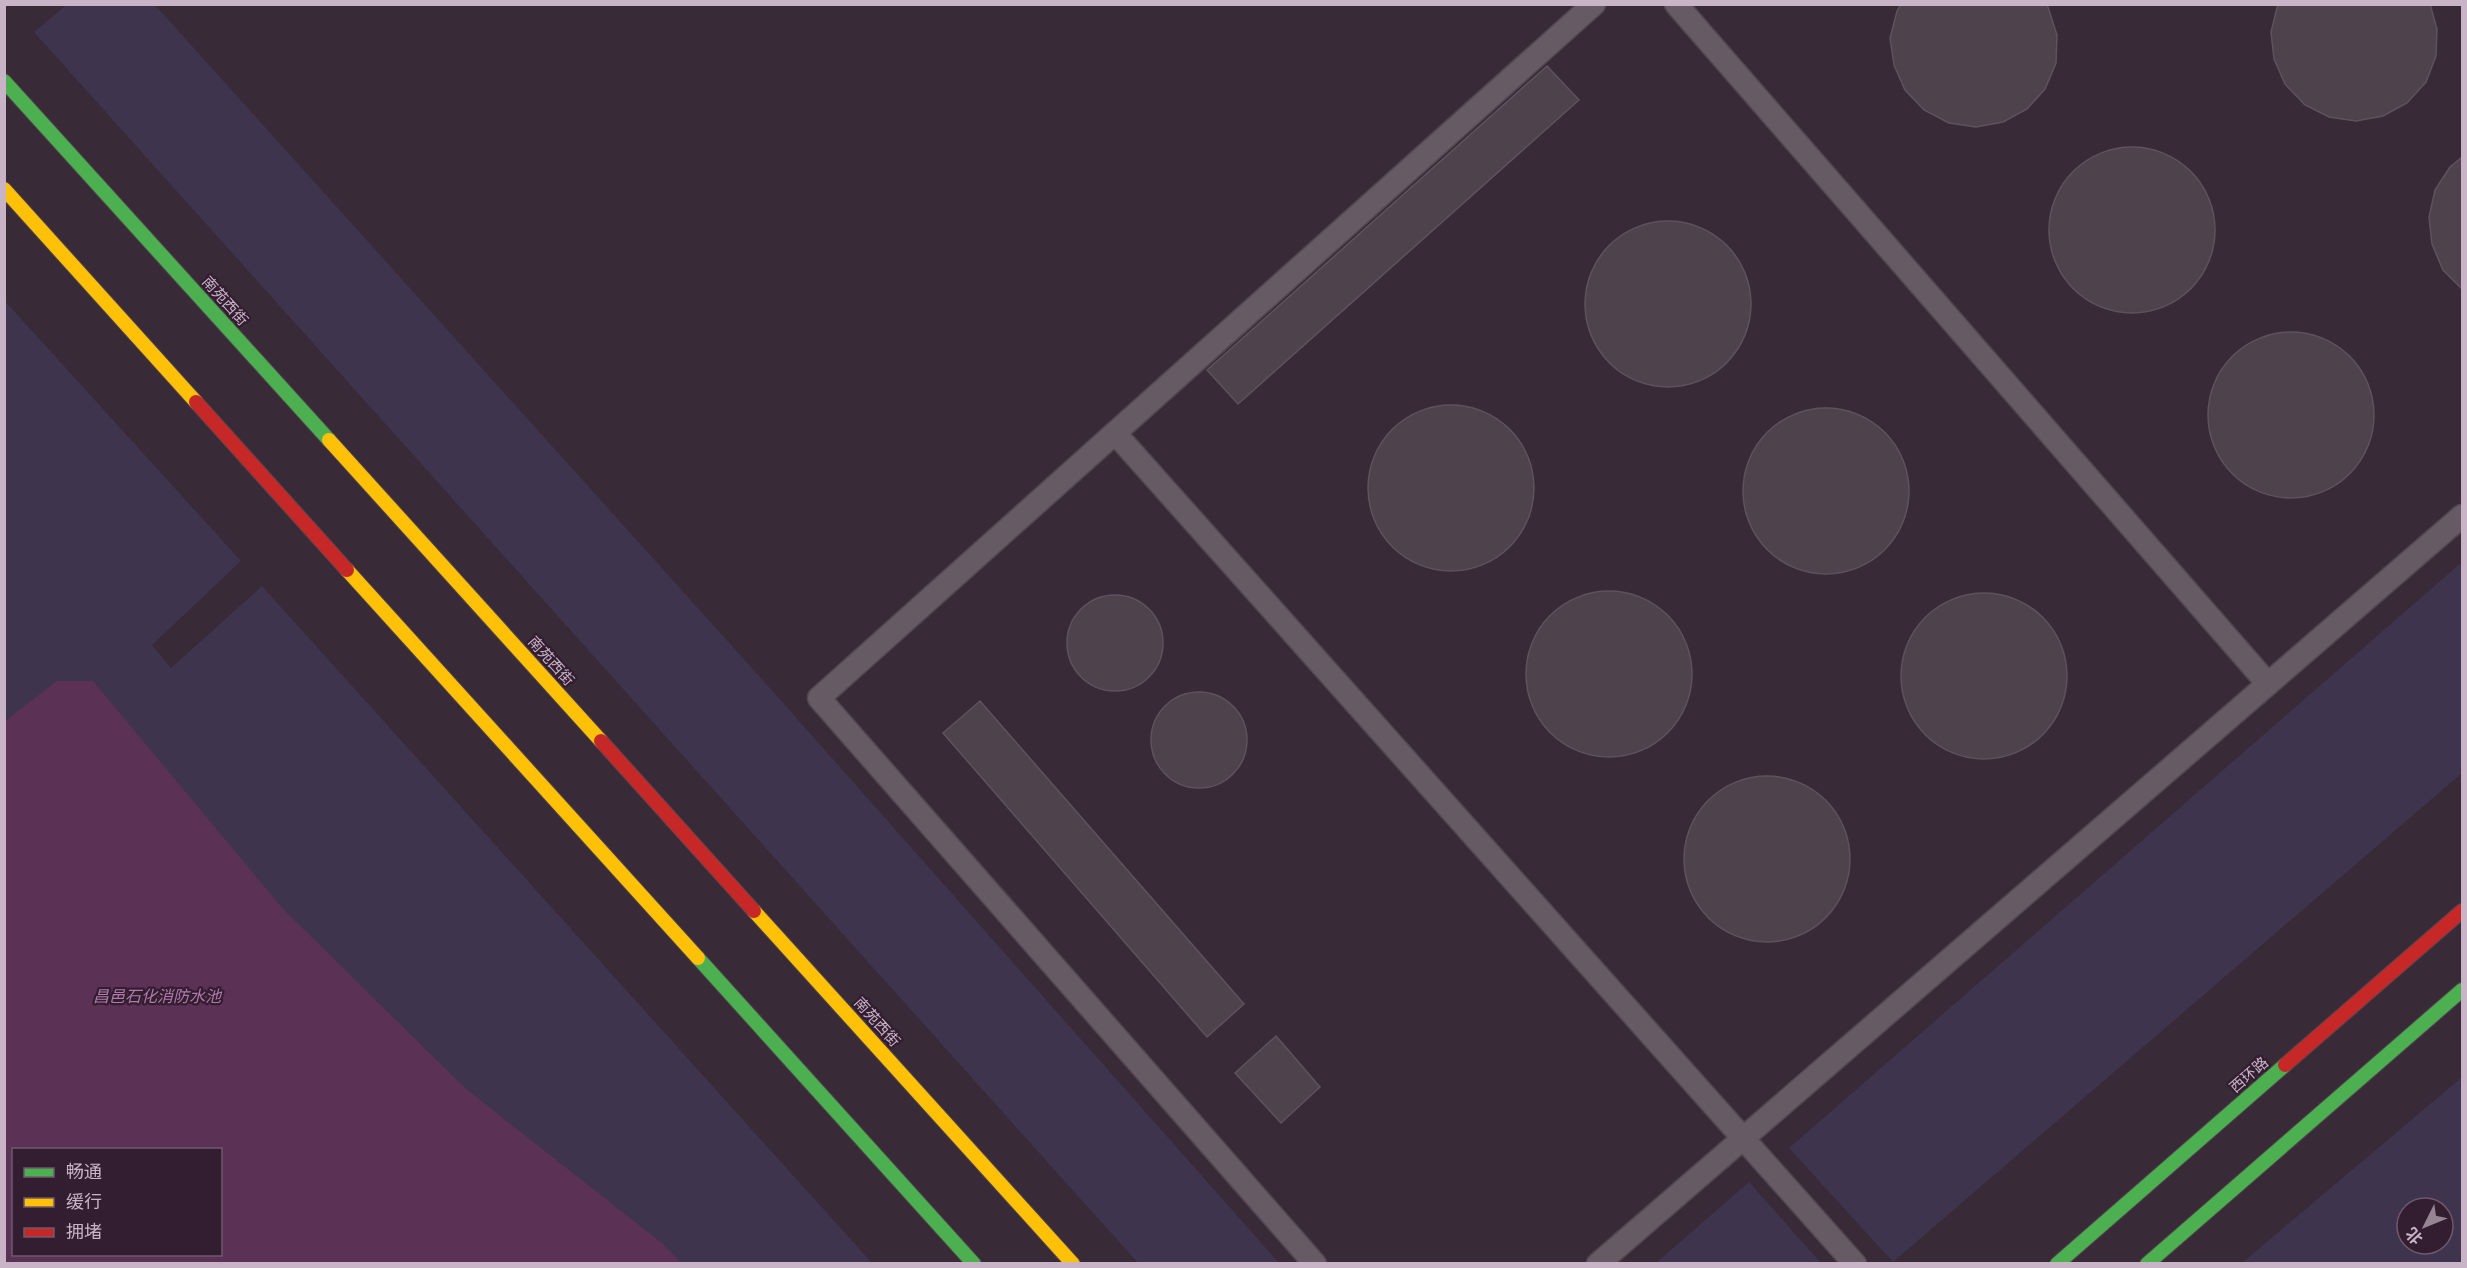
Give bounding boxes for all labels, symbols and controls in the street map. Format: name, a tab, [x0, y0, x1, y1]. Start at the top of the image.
street label: 南苑西街	[198, 272, 253, 329]
street label: 南苑西街	[524, 632, 579, 689]
water label: 昌邑石化消防水池	[93, 986, 223, 1006]
street label: 南苑西街	[850, 993, 905, 1050]
street label: 西环路	[2225, 1053, 2272, 1097]
legend	[12, 1148, 222, 1256]
text: 畅通	[66, 1160, 102, 1183]
text: 缓行	[66, 1190, 102, 1213]
north arrow	[2395, 1196, 2455, 1256]
text: 拥堵	[66, 1220, 102, 1243]
text: 北	[2401, 1224, 2427, 1249]

